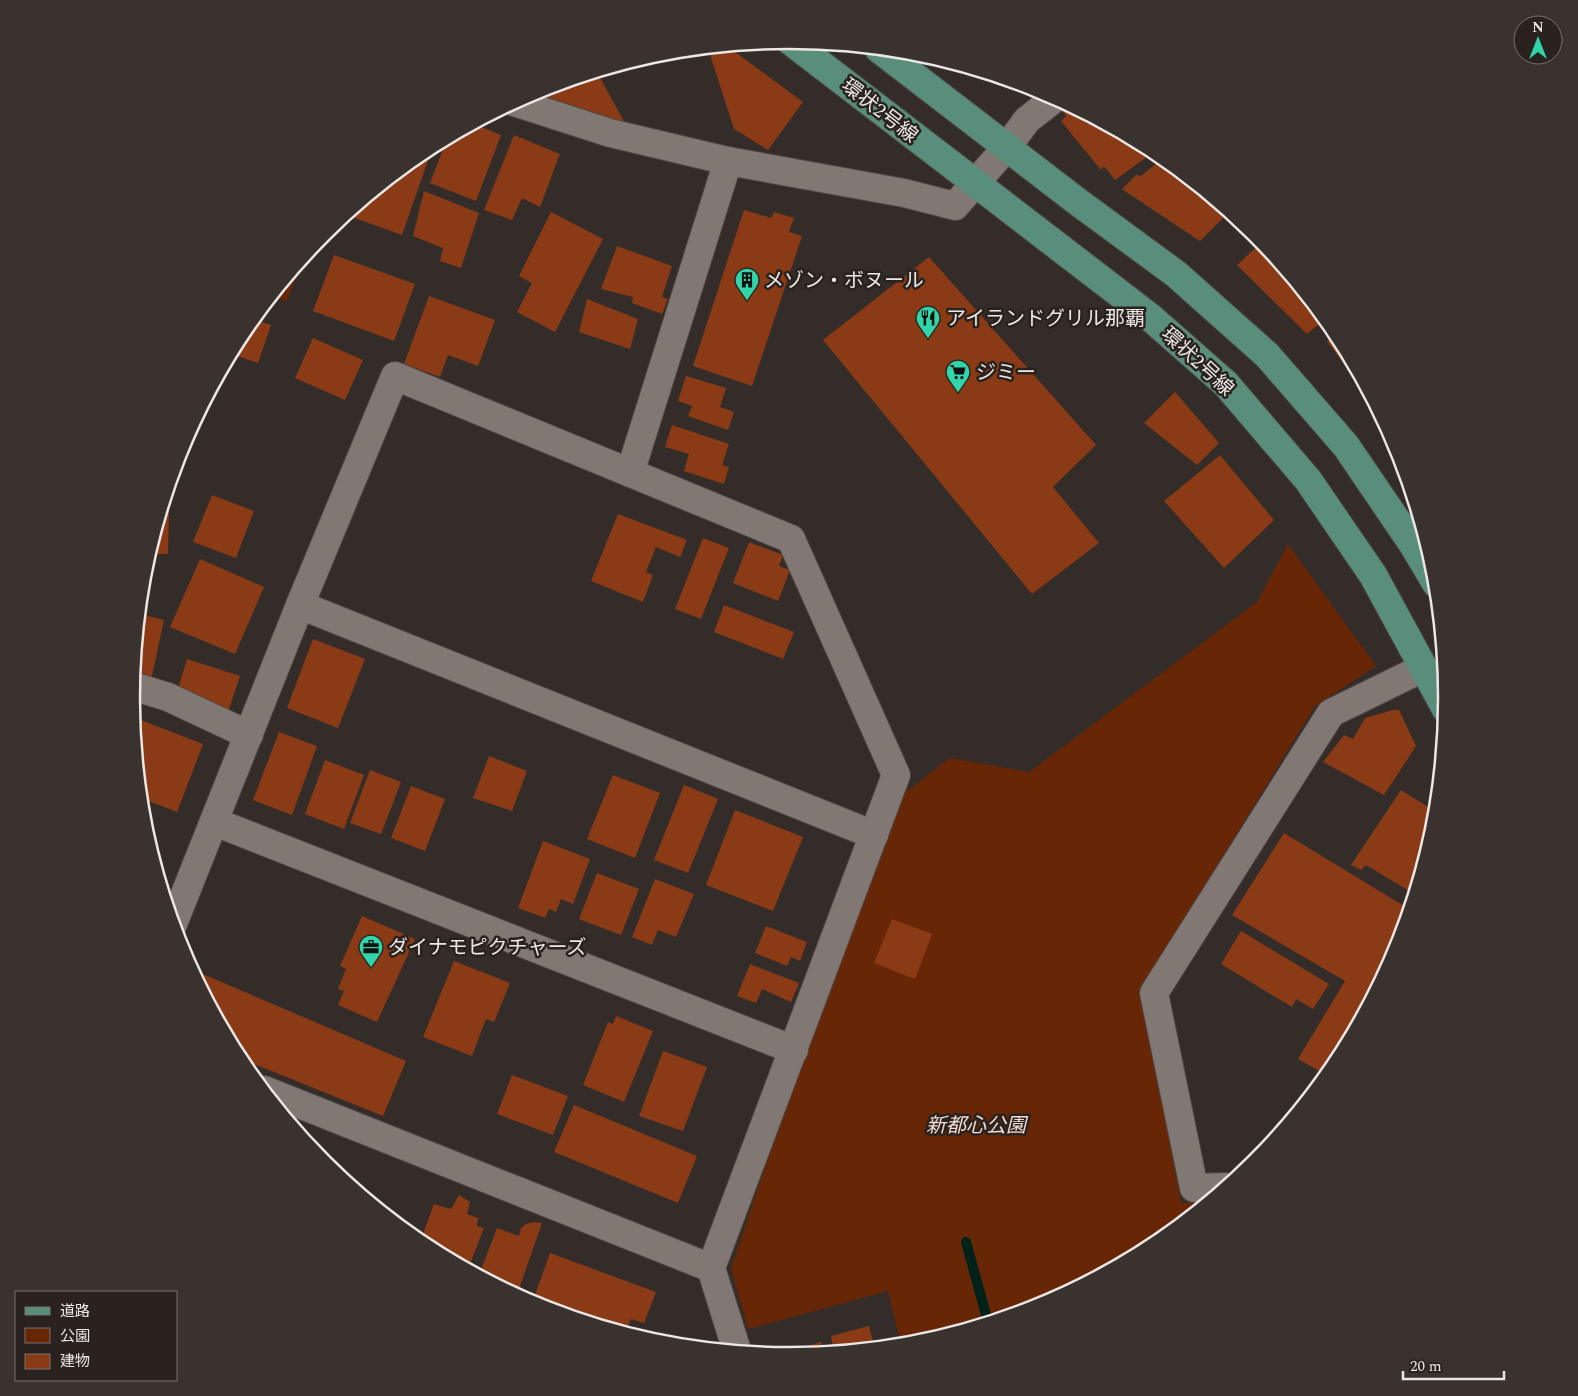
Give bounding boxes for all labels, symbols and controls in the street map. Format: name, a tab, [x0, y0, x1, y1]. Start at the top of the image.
north arrow	[1513, 15, 1563, 65]
text: N	[1532, 17, 1544, 38]
street label: 環状2号線	[835, 71, 924, 150]
place label: メゾン・ボヌール	[764, 266, 924, 296]
building icon: メゾン・ボヌール	[734, 267, 760, 301]
place label: アイランドグリル那覇	[946, 304, 1145, 334]
restaurant icon: アイランドグリル那覇	[915, 305, 941, 339]
street label: 環状2号線	[1154, 320, 1240, 403]
place label: ジミー	[976, 358, 1036, 388]
supermarket icon: ジミー	[945, 359, 971, 393]
place label: ダイナモピクチャーズ	[388, 933, 586, 963]
office icon: ダイナモピクチャーズ	[358, 934, 384, 968]
park label: 新都心公園	[926, 1111, 1029, 1141]
legend	[15, 1291, 178, 1381]
text: 道路	[60, 1300, 90, 1323]
text: 公園	[60, 1325, 90, 1348]
scale bar	[1403, 1348, 1504, 1380]
text: 建物	[60, 1350, 90, 1373]
text: 20 m	[1410, 1355, 1442, 1378]

